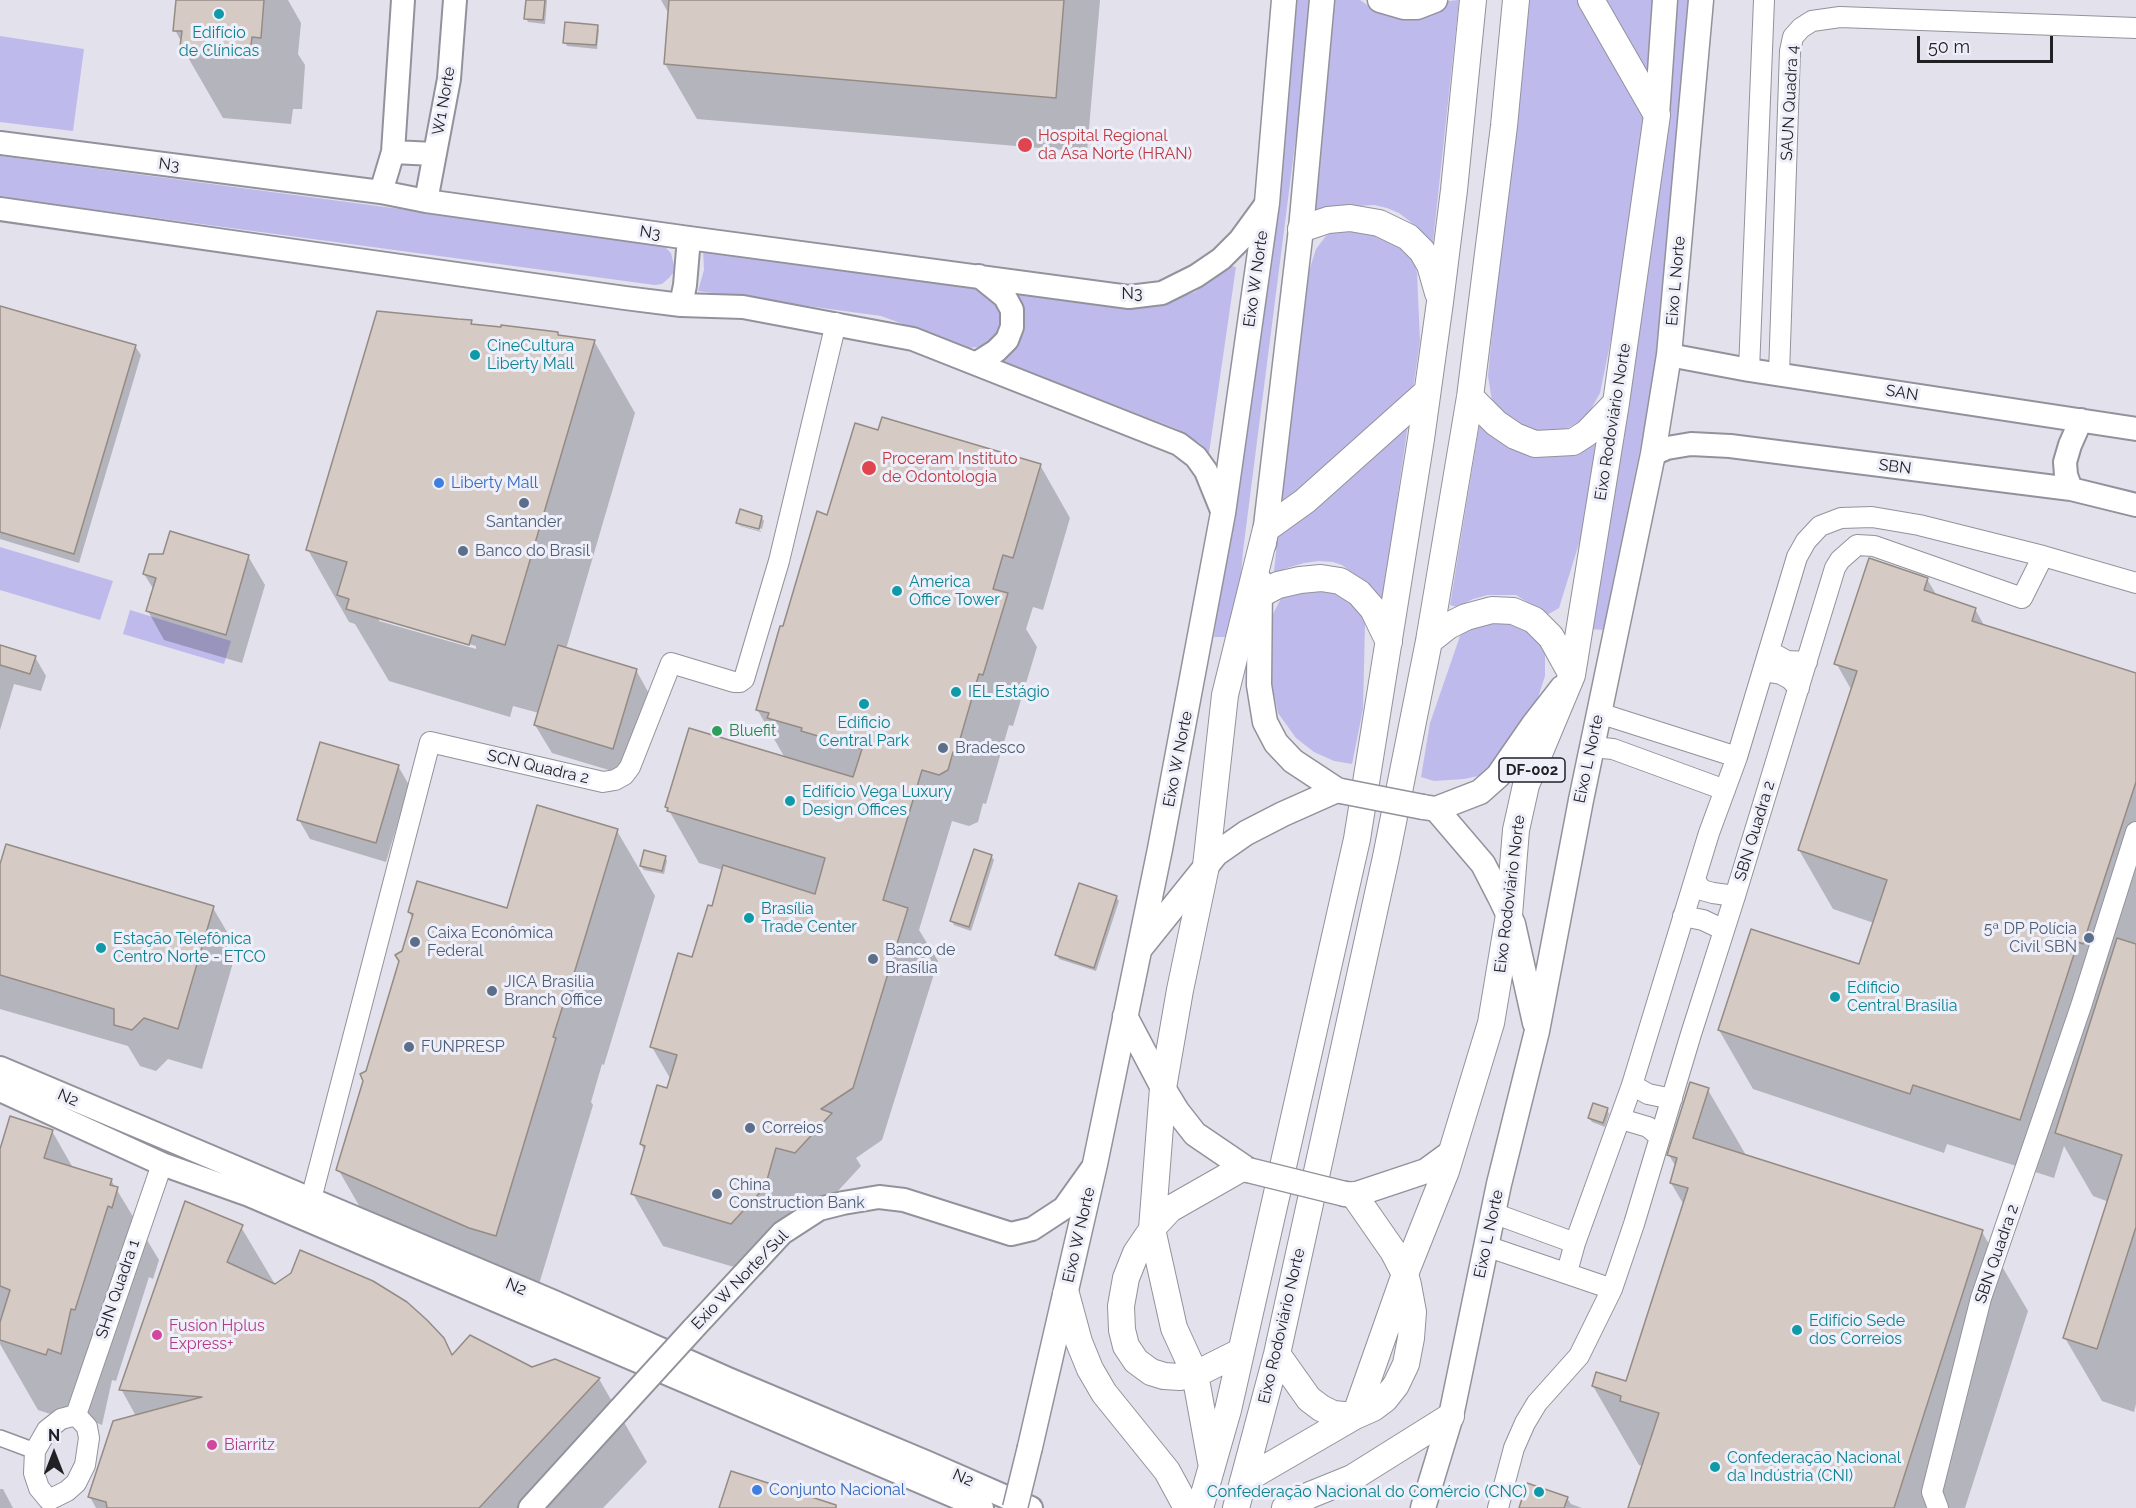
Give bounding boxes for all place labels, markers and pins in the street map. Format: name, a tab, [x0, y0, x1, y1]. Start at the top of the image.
marker: Edifício de Clínicas	[212, 7, 226, 21]
place label: Edifício de Clínicas	[179, 23, 259, 61]
place label: Hospital Regional da Asa Norte (HRAN)	[1038, 126, 1192, 164]
marker: Hospital Regional da Asa Norte (HRAN)	[1016, 136, 1034, 154]
place label: CineCultura Liberty Mall	[487, 336, 574, 374]
marker: CineCultura Liberty Mall	[468, 348, 482, 362]
place label: Proceram Instituto de Odontologia	[882, 449, 1017, 487]
marker: Proceram Instituto de Odontologia	[860, 459, 878, 477]
place label: Liberty Mall	[451, 473, 538, 493]
marker: Liberty Mall	[432, 476, 446, 490]
marker: Santander	[517, 496, 531, 510]
place label: Santander	[486, 512, 562, 532]
place label: Banco do Brasil	[475, 541, 590, 561]
marker: Banco do Brasil	[456, 544, 470, 558]
place label: America Office Tower	[909, 572, 1000, 610]
marker: America Office Tower	[890, 584, 904, 598]
place label: IEL Estágio	[968, 682, 1050, 702]
marker: IEL Estágio	[949, 685, 963, 699]
marker: Edificio Central Park	[857, 697, 871, 711]
place label: Edificio Central Park	[819, 713, 909, 751]
place label: Bluefit	[729, 721, 776, 741]
marker: Bluefit	[710, 724, 724, 738]
place label: Bradesco	[955, 738, 1025, 758]
marker: Bradesco	[936, 741, 950, 755]
place label: Edifício Vega Luxury Design Offices	[802, 782, 952, 820]
marker: Edifício Vega Luxury Design Offices	[783, 794, 797, 808]
place label: Brasília Trade Center	[761, 899, 857, 937]
marker: Brasília Trade Center	[742, 911, 756, 925]
place label: 5ª DP Polícia Civil SBN	[1984, 919, 2077, 957]
place label: Caixa Econômica Federal	[427, 923, 553, 961]
place label: Estação Telefônica Centro Norte - ETCO	[113, 929, 266, 967]
marker: 5ª DP Polícia Civil SBN	[2082, 931, 2096, 945]
marker: Caixa Econômica Federal	[408, 935, 422, 949]
place label: Banco de Brasília	[885, 940, 955, 978]
marker: Estação Telefônica Centro Norte - ETCO	[94, 941, 108, 955]
marker: Banco de Brasília	[866, 952, 880, 966]
place label: JICA Brasilia Branch Office	[504, 972, 602, 1010]
place label: Edificio Central Brasilia	[1847, 978, 1957, 1016]
marker: JICA Brasilia Branch Office	[485, 984, 499, 998]
marker: Edificio Central Brasilia	[1828, 990, 1842, 1004]
place label: FUNPRESP	[421, 1037, 505, 1057]
marker: FUNPRESP	[402, 1040, 416, 1054]
place label: Correios	[762, 1118, 824, 1138]
marker: Correios	[743, 1121, 757, 1135]
place label: China Construction Bank	[729, 1175, 865, 1213]
marker: China Construction Bank	[710, 1187, 724, 1201]
place label: Edifício Sede dos Correios	[1809, 1311, 1905, 1349]
place label: Fusion Hplus Express+	[169, 1316, 265, 1354]
marker: Edifício Sede dos Correios	[1790, 1323, 1804, 1337]
marker: Fusion Hplus Express+	[150, 1328, 164, 1342]
place label: Biarritz	[224, 1435, 275, 1455]
marker: Biarritz	[205, 1438, 219, 1452]
place label: Confederação Nacional da Indústria (CNI)	[1727, 1448, 1901, 1486]
marker: Confederação Nacional da Indústria (CNI)	[1708, 1460, 1722, 1474]
place label: Conjunto Nacional	[769, 1480, 905, 1500]
place label: Confederação Nacional do Comércio (CNC)	[1207, 1482, 1527, 1502]
marker: Conjunto Nacional	[750, 1483, 764, 1497]
marker: Confederação Nacional do Comércio (CNC)	[1532, 1485, 1546, 1499]

